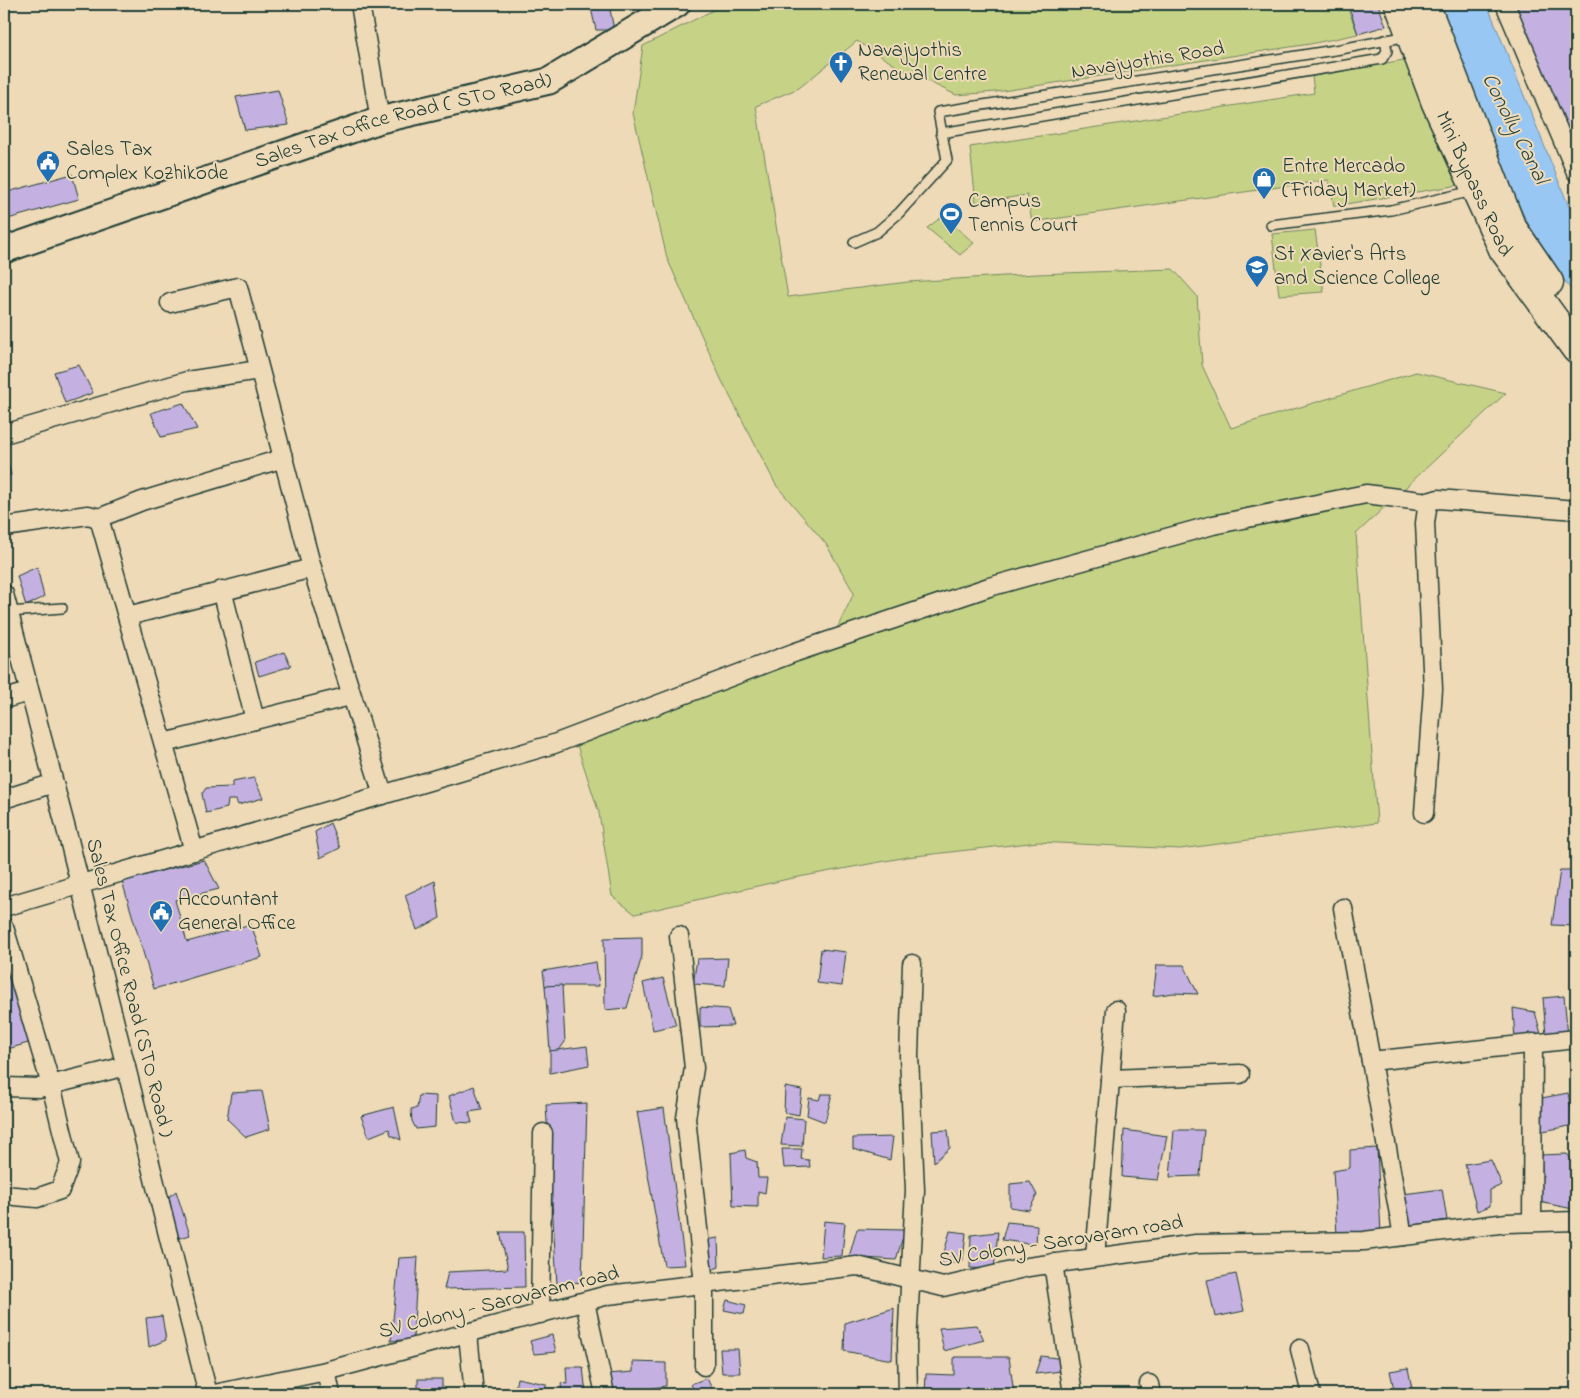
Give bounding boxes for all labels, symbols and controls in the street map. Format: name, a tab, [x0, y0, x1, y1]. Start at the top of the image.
street label: Navajyothis Road	[1069, 34, 1227, 90]
place label: Navajyothis Renewal Centre	[858, 36, 988, 90]
church icon: Navajyothis Renewal Centre	[828, 50, 854, 84]
street label: Sales Tax Office Road ( STO Road)	[251, 66, 555, 177]
water label: Conolly Canal	[1472, 68, 1557, 192]
street label: Mini Bypass Road	[1427, 107, 1519, 264]
place label: Sales Tax Complex Kozhikode	[66, 135, 229, 189]
public building icon: Sales Tax Complex Kozhikode	[35, 149, 61, 183]
place label: Entre Mercado (Friday Market)	[1282, 152, 1416, 208]
shop icon: Entre Mercado (Friday Market)	[1251, 166, 1277, 200]
place label: Campus Tennis Court	[968, 187, 1078, 241]
sports icon: Campus Tennis Court	[938, 201, 964, 235]
place label: St Xavier's Arts and Science College	[1274, 240, 1441, 296]
school or university icon: St Xavier's Arts and Science College	[1244, 254, 1270, 288]
street label: Sales Tax Office Road (STO Road )	[77, 835, 181, 1141]
place label: Accountant General Office	[178, 885, 296, 939]
public building icon: Accountant General Office	[148, 899, 174, 933]
street label: SV Colony - Sarovaram road	[937, 1208, 1186, 1278]
street label: SV Colony - Sarovaram road	[376, 1259, 623, 1349]

